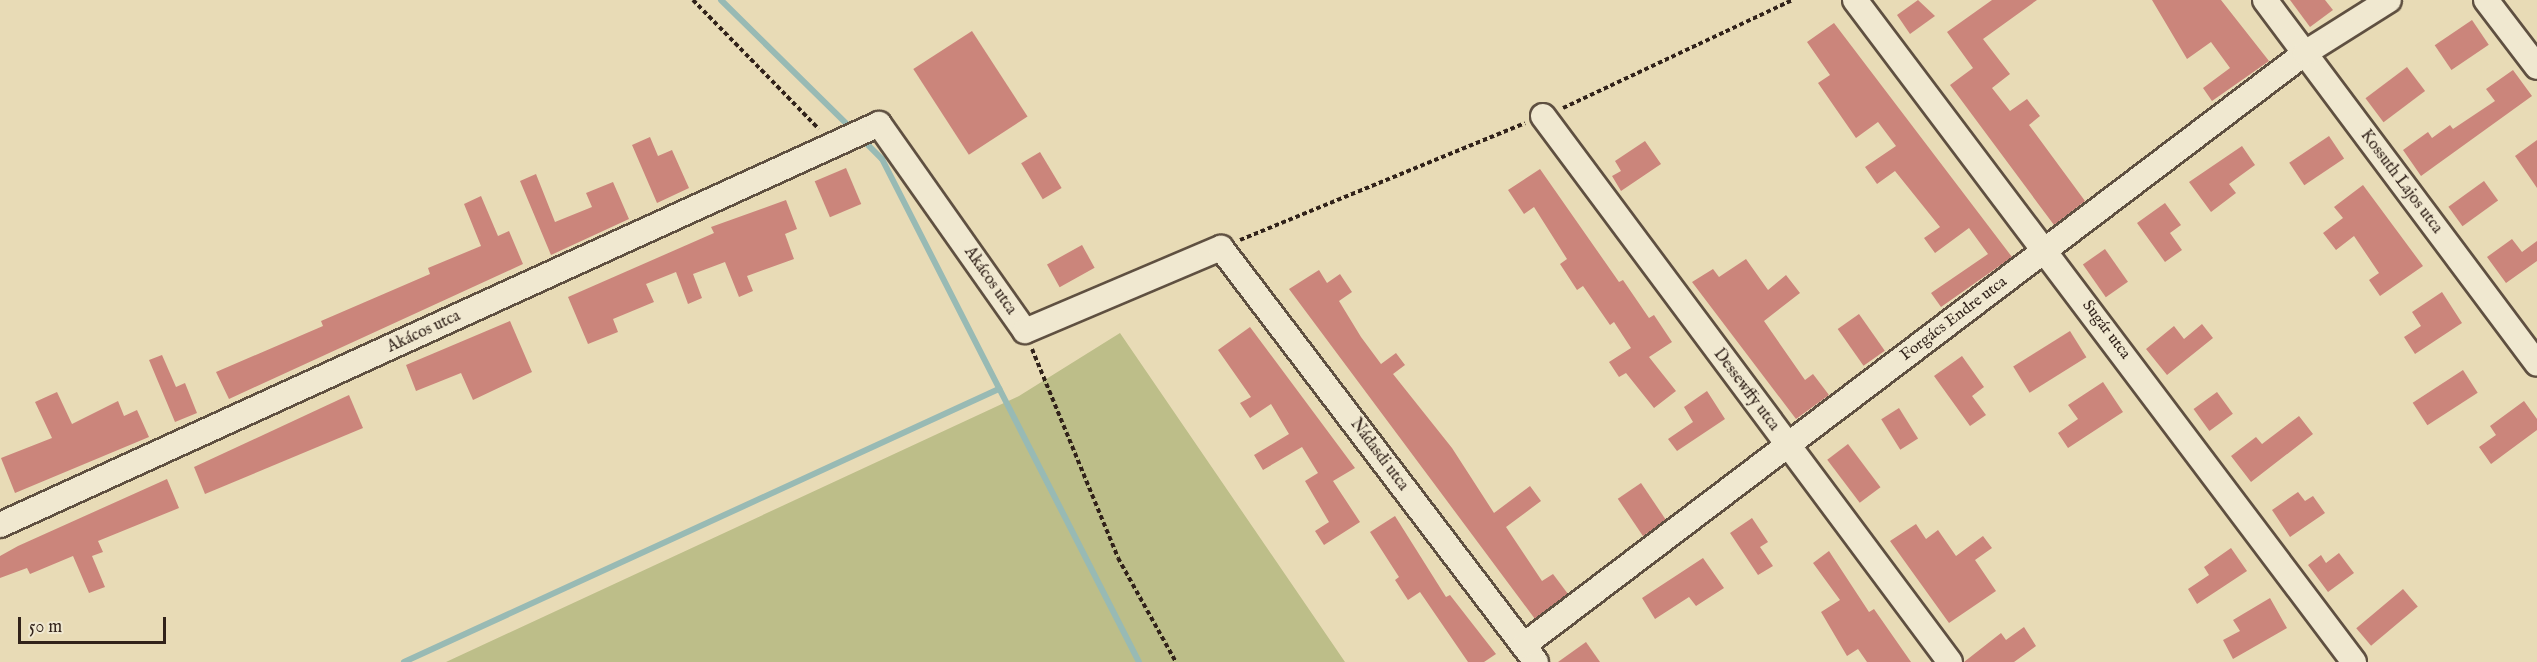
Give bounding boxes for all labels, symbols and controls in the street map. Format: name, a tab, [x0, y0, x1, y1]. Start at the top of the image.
street label: Kossuth Lajos utca	[2356, 126, 2446, 238]
street label: Akácos utca	[960, 243, 1020, 319]
street label: Forgács Endre utca	[1897, 273, 2011, 365]
street label: Sugár utca	[2078, 297, 2134, 363]
street label: Akácos utca	[384, 307, 464, 357]
street label: Dessewffy utca	[1709, 345, 1783, 435]
street label: Nádasdi utca	[1346, 415, 1412, 495]
scale bar	[21, 605, 170, 643]
text: 50 m	[29, 616, 62, 639]

